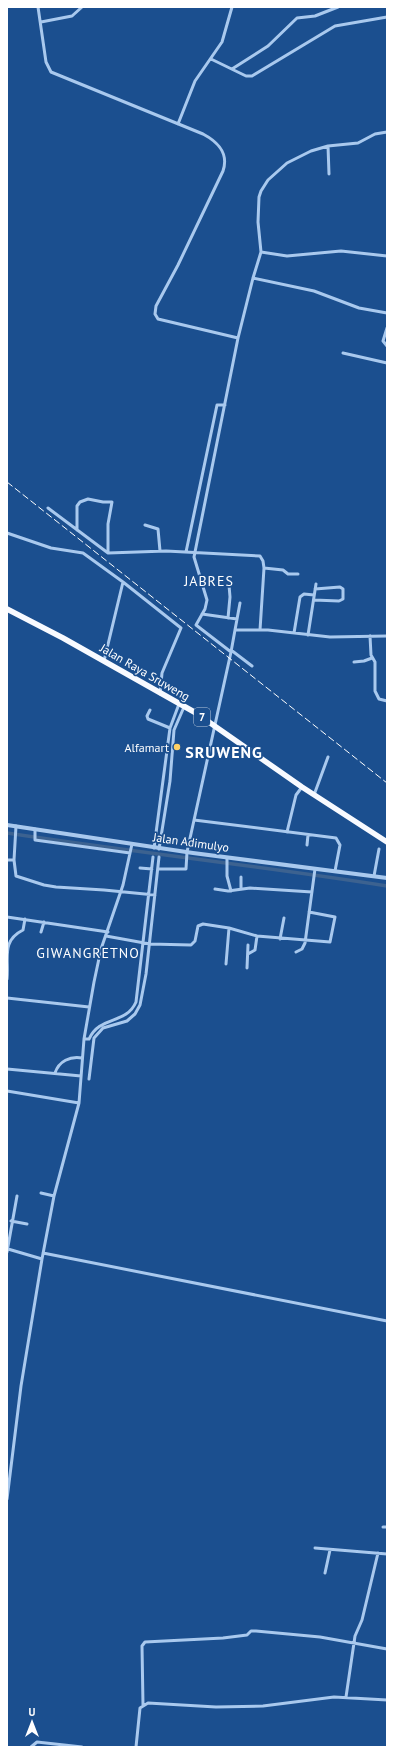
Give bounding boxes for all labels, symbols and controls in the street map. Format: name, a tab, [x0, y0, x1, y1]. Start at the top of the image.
district label: JABRES	[183, 572, 234, 590]
street label: Jalan Raya Sruweng	[97, 640, 193, 704]
road number: 7	[194, 708, 210, 726]
place label: Alfamart	[124, 740, 169, 755]
marker: Alfamart	[172, 742, 182, 752]
district label: SRUWENG	[185, 742, 263, 762]
street label: Jalan Adimulyo	[151, 829, 230, 855]
district label: GIWANGRETNO	[36, 944, 140, 962]
north arrow	[12, 1702, 52, 1742]
text: U	[29, 1705, 36, 1719]

